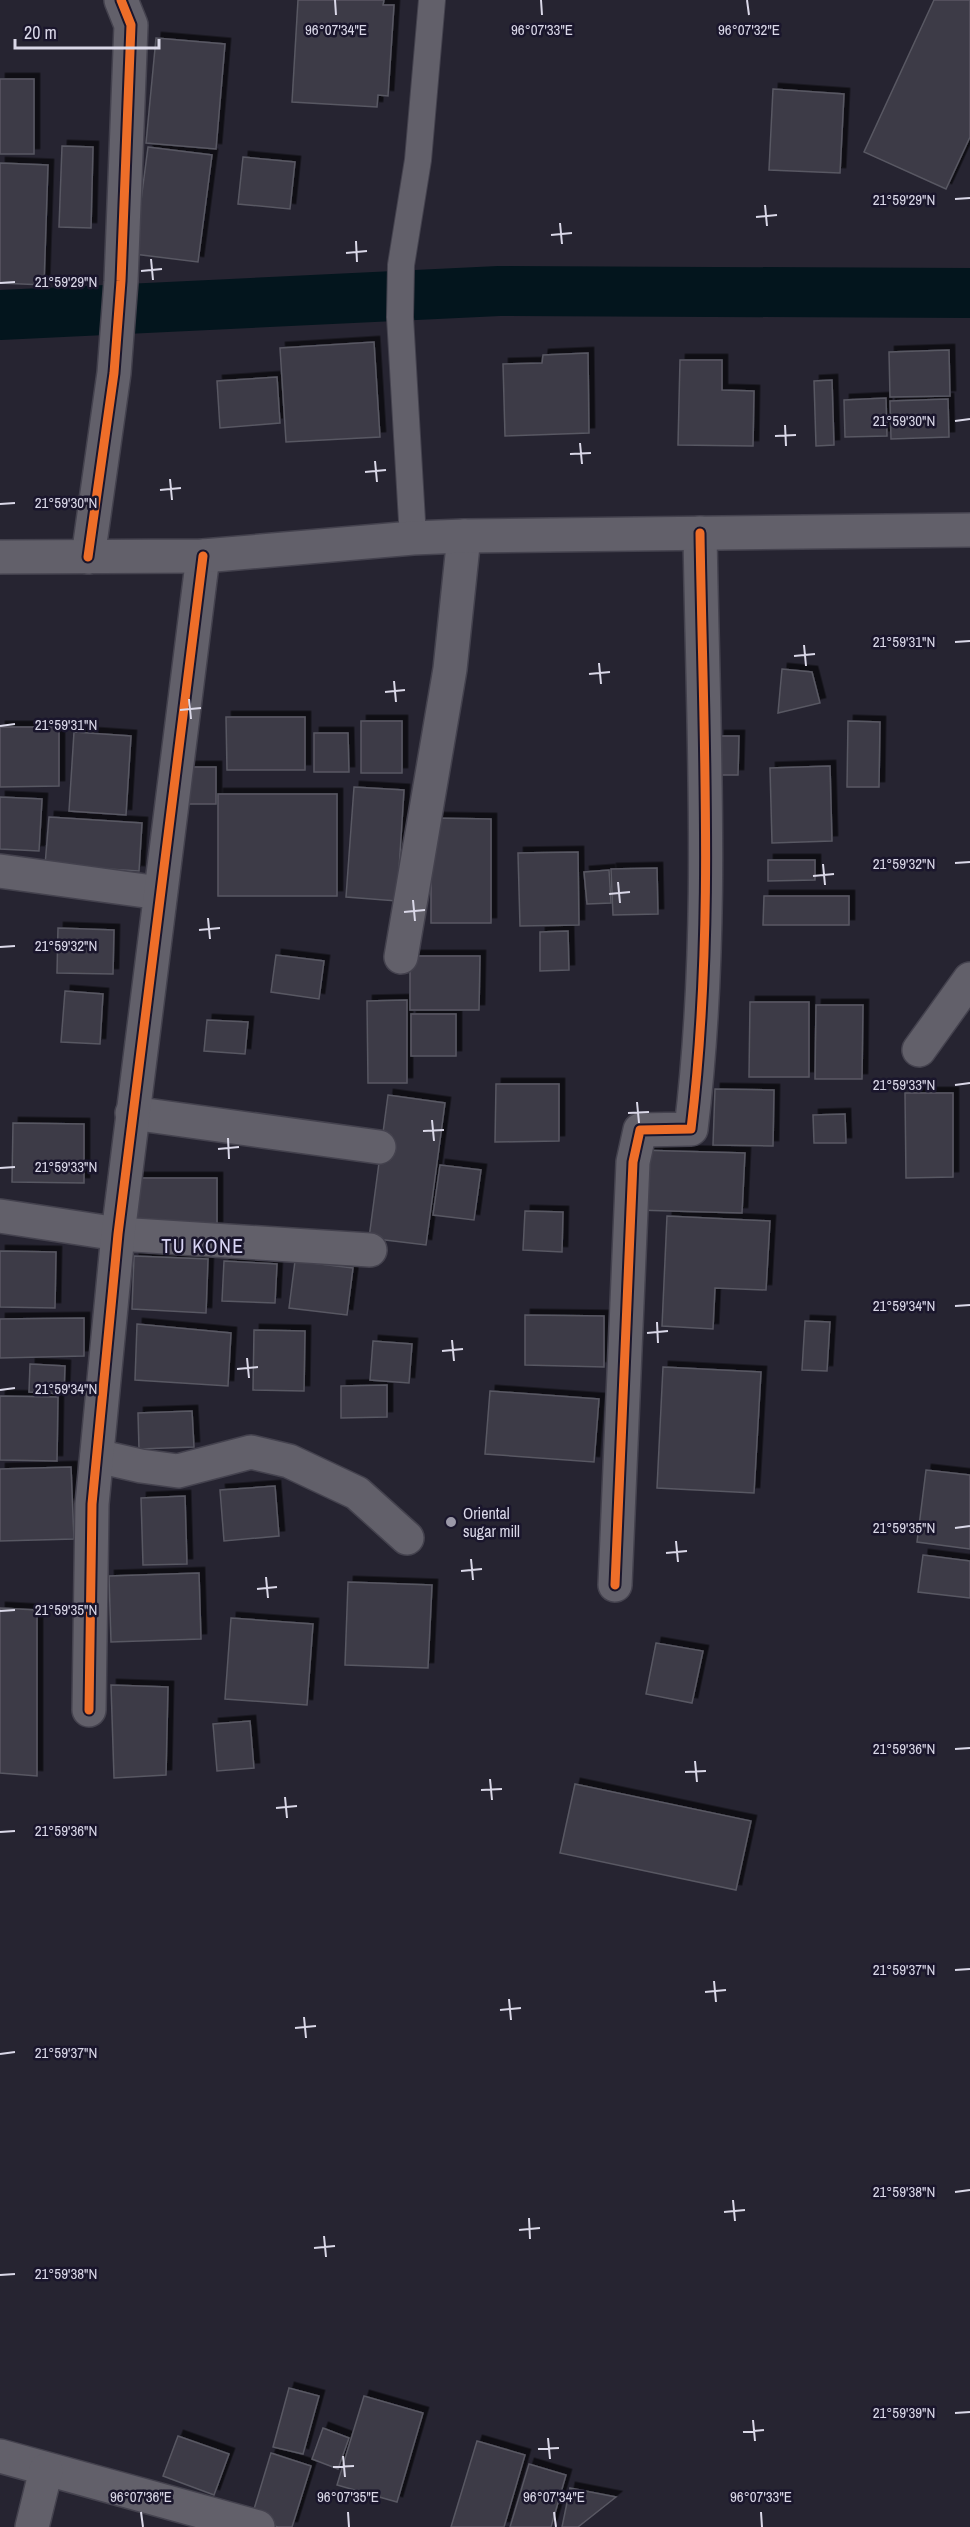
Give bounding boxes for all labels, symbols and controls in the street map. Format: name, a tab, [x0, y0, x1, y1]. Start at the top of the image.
scale bar	[15, 12, 159, 50]
text: 96°07'34"E	[305, 19, 367, 40]
text: 96°07'33"E	[511, 19, 573, 40]
text: 96°07'32"E	[718, 19, 780, 40]
text: 20 m	[24, 20, 57, 45]
text: 21°59'29"N	[873, 189, 935, 210]
text: 21°59'29"N	[35, 271, 97, 292]
text: 21°59'30"N	[873, 410, 935, 431]
text: 21°59'30"N	[35, 492, 97, 513]
text: 21°59'31"N	[873, 631, 935, 652]
text: 21°59'31"N	[35, 714, 97, 735]
text: 21°59'32"N	[873, 853, 935, 874]
text: 21°59'32"N	[35, 935, 97, 956]
text: 21°59'33"N	[873, 1074, 935, 1095]
text: 21°59'33"N	[35, 1156, 97, 1177]
district label: TU KONE	[161, 1232, 245, 1259]
text: 21°59'34"N	[873, 1295, 935, 1316]
text: 21°59'34"N	[35, 1378, 97, 1399]
place label: Oriental sugar mill	[463, 1502, 520, 1542]
marker: Oriental sugar mill	[444, 1515, 458, 1529]
text: 21°59'35"N	[873, 1517, 935, 1538]
text: 21°59'35"N	[35, 1599, 97, 1620]
text: 21°59'36"N	[873, 1738, 935, 1759]
text: 21°59'36"N	[35, 1820, 97, 1841]
text: 21°59'37"N	[873, 1959, 935, 1980]
text: 21°59'37"N	[35, 2042, 97, 2063]
text: 21°59'38"N	[873, 2181, 935, 2202]
text: 21°59'38"N	[35, 2263, 97, 2284]
text: 21°59'39"N	[873, 2402, 935, 2423]
text: 96°07'36"E	[110, 2486, 172, 2507]
text: 96°07'35"E	[317, 2486, 379, 2507]
text: 96°07'34"E	[523, 2486, 585, 2507]
text: 96°07'33"E	[730, 2486, 792, 2507]

